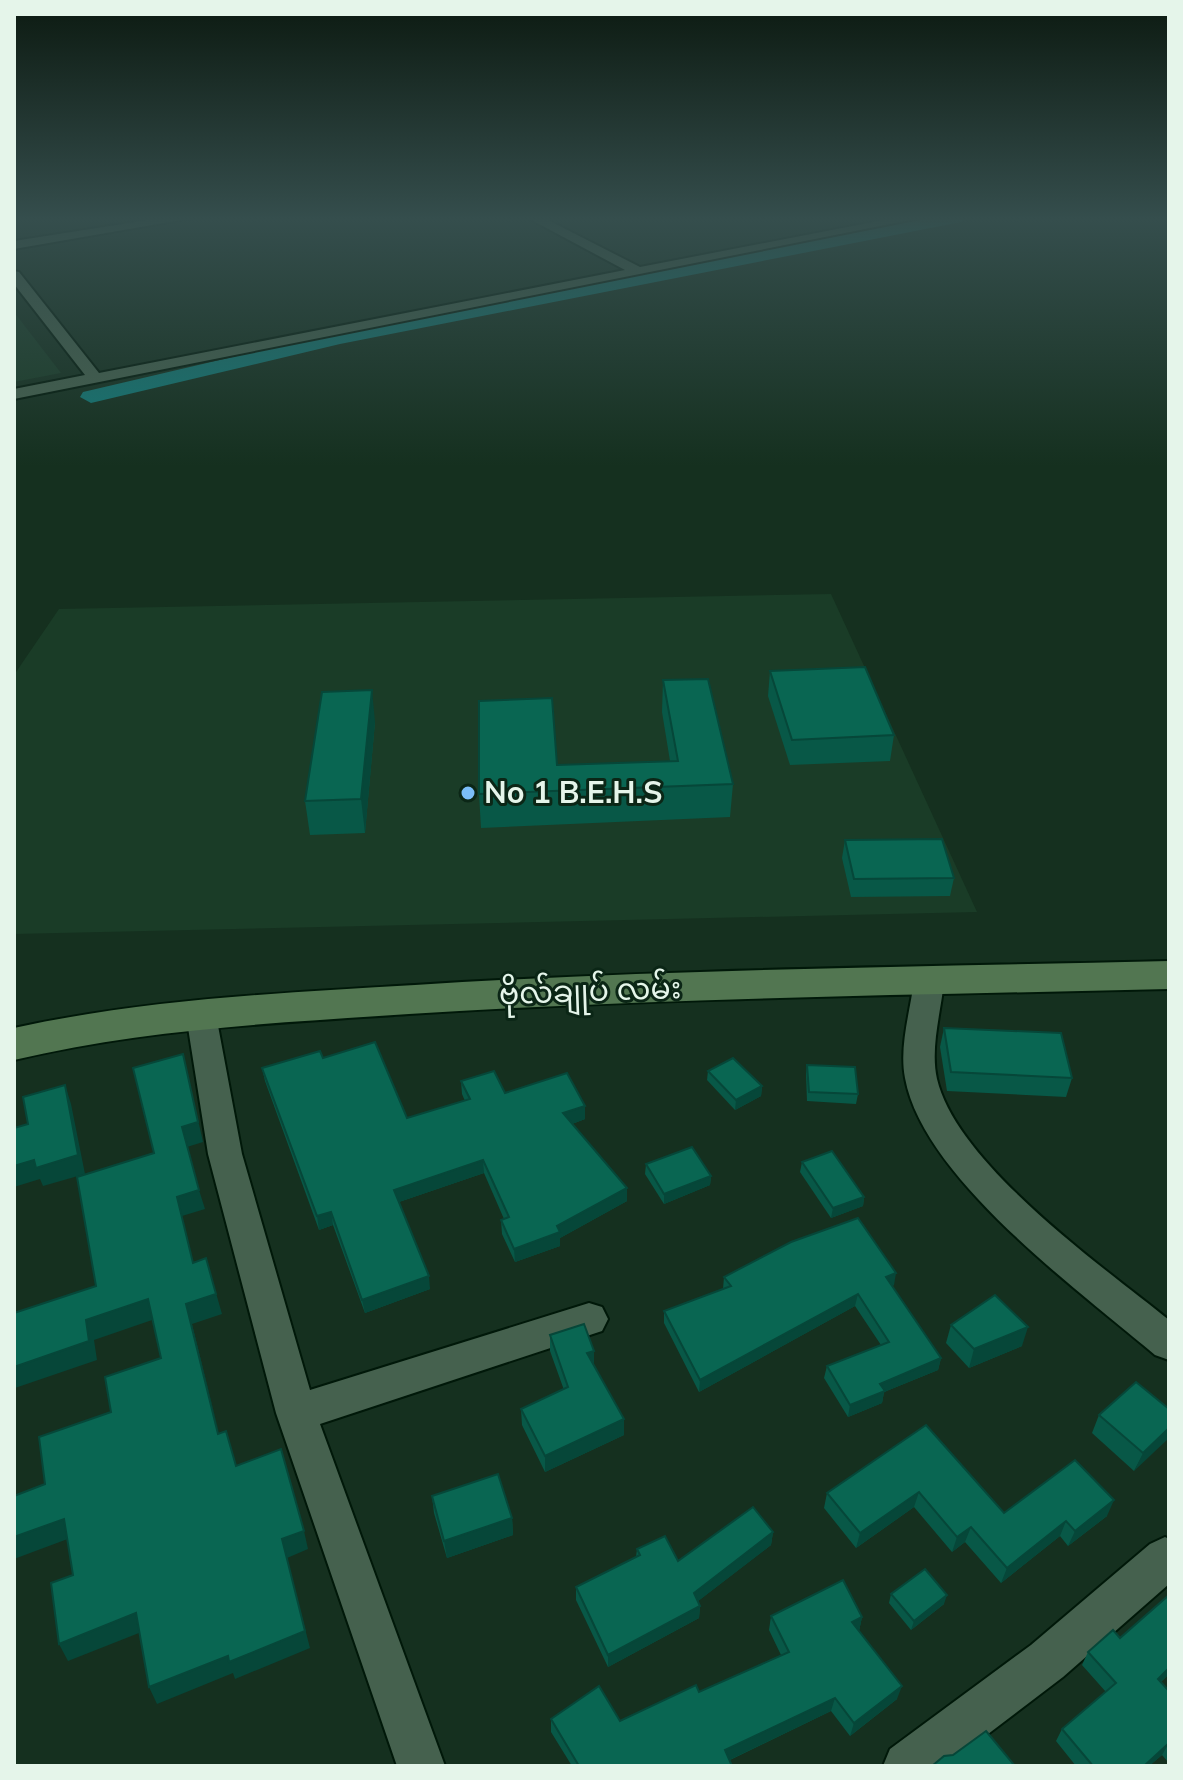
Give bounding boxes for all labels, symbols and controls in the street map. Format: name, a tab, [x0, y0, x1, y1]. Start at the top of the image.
place label: No 1 B.E.H.S	[484, 773, 663, 811]
marker: No 1 B.E.H.S	[459, 784, 477, 802]
street label: ဗိုလ်ချုပ် လမ်း	[498, 966, 682, 1019]

